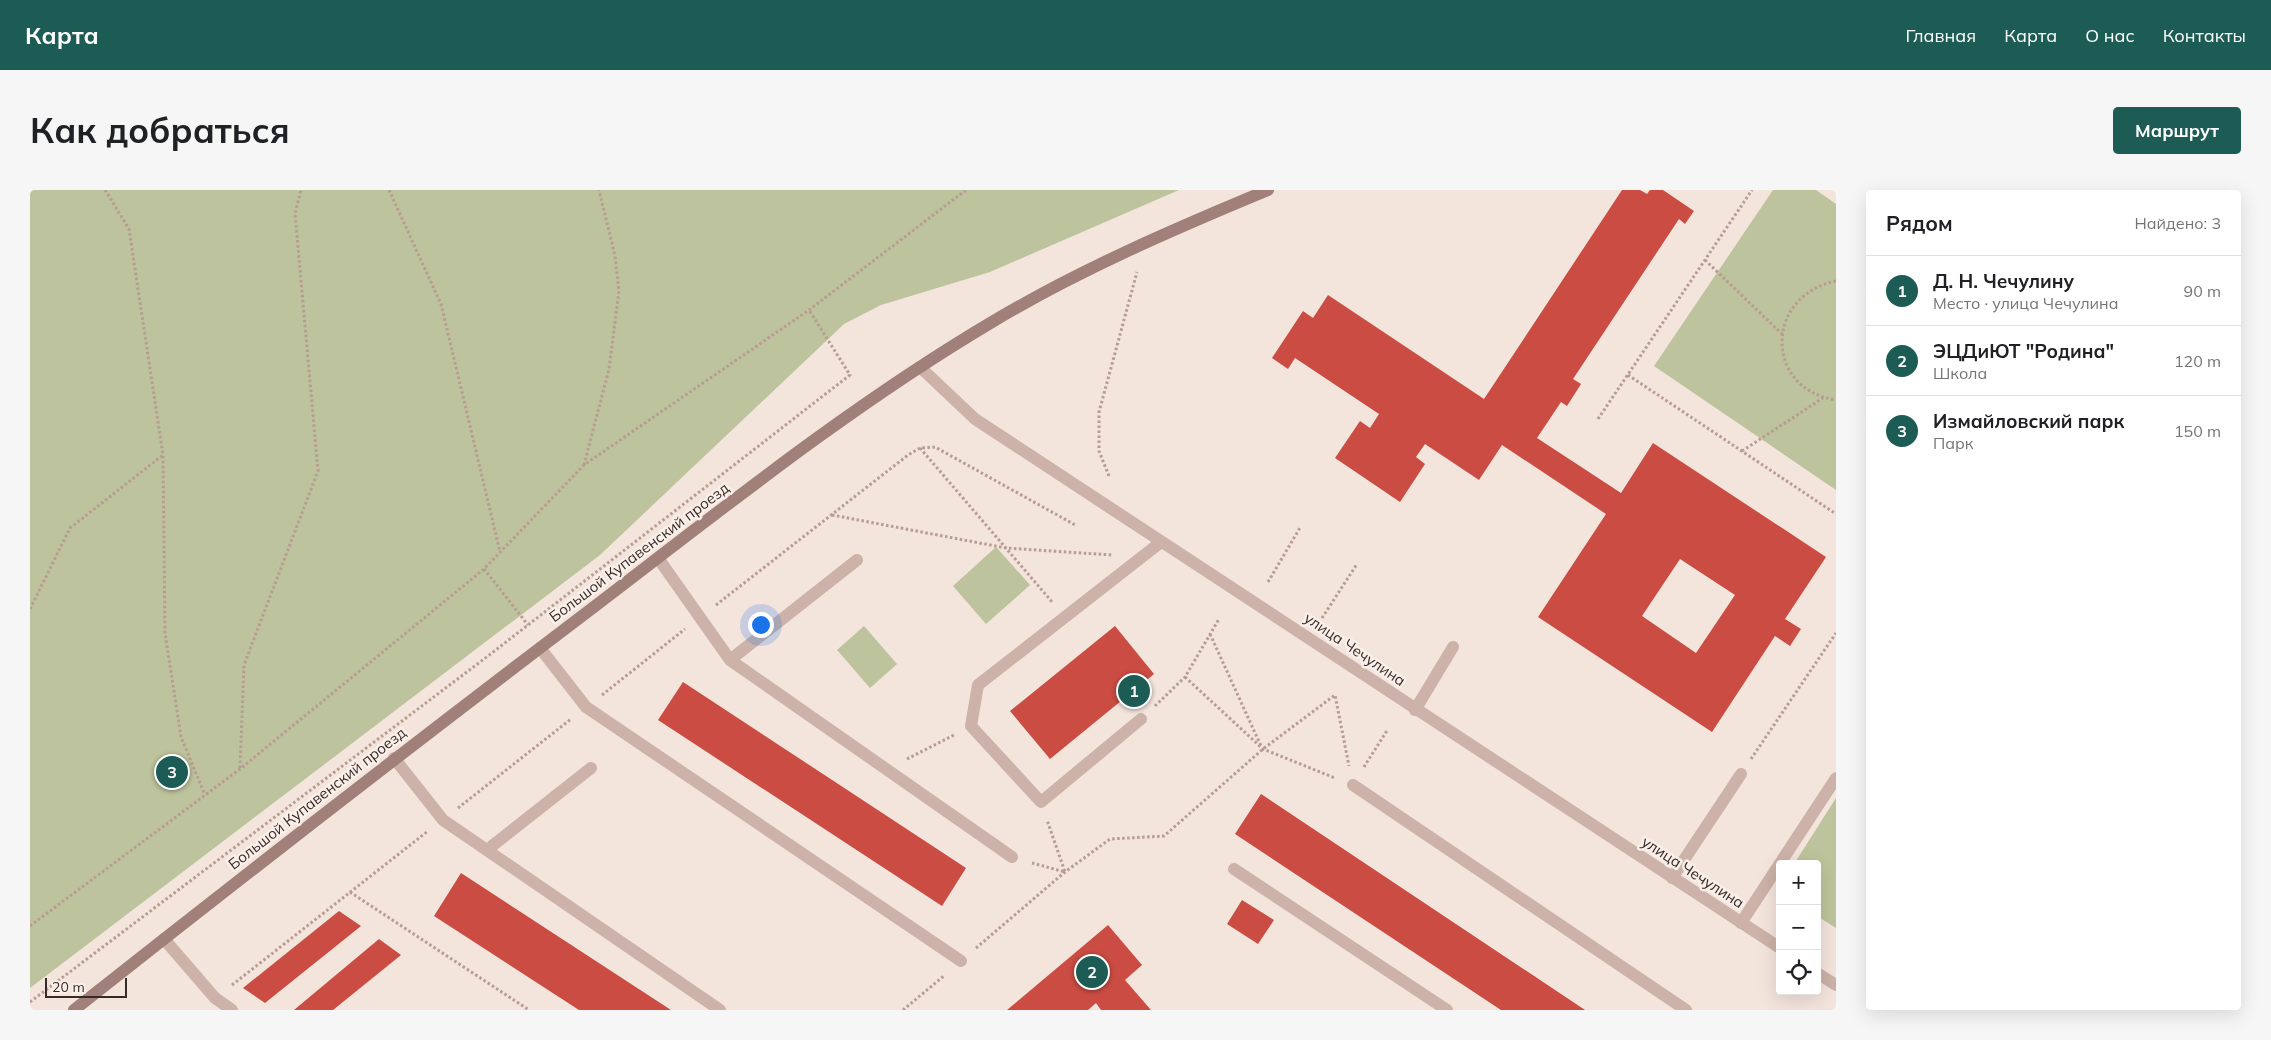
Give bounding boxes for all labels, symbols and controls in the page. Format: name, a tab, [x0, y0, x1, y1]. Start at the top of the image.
text: Карта	[25, 20, 99, 50]
text: Главная	[1906, 24, 1976, 47]
text: Карта	[2004, 24, 2057, 47]
text: О нас	[2085, 24, 2135, 47]
text: Контакты	[2163, 24, 2246, 47]
button: Маршрут	[2113, 107, 2241, 154]
text: Как добраться	[30, 108, 290, 152]
text: Рядом	[1886, 210, 1953, 236]
text: Найдено: 3	[2135, 213, 2221, 233]
text: Д. Н. Чечулину	[1933, 269, 2074, 293]
text: 1	[1897, 281, 1907, 301]
text: 90 m	[2184, 281, 2221, 301]
text: Место · улица Чечулина	[1933, 293, 2118, 313]
text: ЭЦДиЮТ "Родина"	[1933, 339, 2114, 363]
text: 2	[1897, 351, 1907, 371]
text: 120 m	[2174, 351, 2221, 371]
text: Школа	[1933, 363, 1987, 383]
text: Измайловский парк	[1933, 409, 2124, 433]
text: 3	[1897, 421, 1907, 441]
text: 150 m	[2174, 421, 2221, 441]
text: Парк	[1933, 433, 1973, 453]
street label: Большой Купавенский проезд	[545, 478, 733, 626]
street label: улица Чечулина	[1301, 608, 1409, 690]
your location	[748, 612, 774, 638]
pin: 1	[1118, 672, 1150, 710]
street label: Большой Купавенский проезд	[224, 723, 410, 873]
pin: 3	[156, 753, 188, 791]
street label: улица Чечулина	[1638, 832, 1748, 912]
map controls	[1776, 860, 1821, 995]
button: +	[1776, 860, 1821, 905]
button: −	[1776, 905, 1821, 950]
button: locate	[1776, 950, 1821, 995]
pin: 2	[1076, 953, 1108, 991]
scale bar	[45, 975, 128, 998]
text: 20 m	[52, 978, 85, 996]

